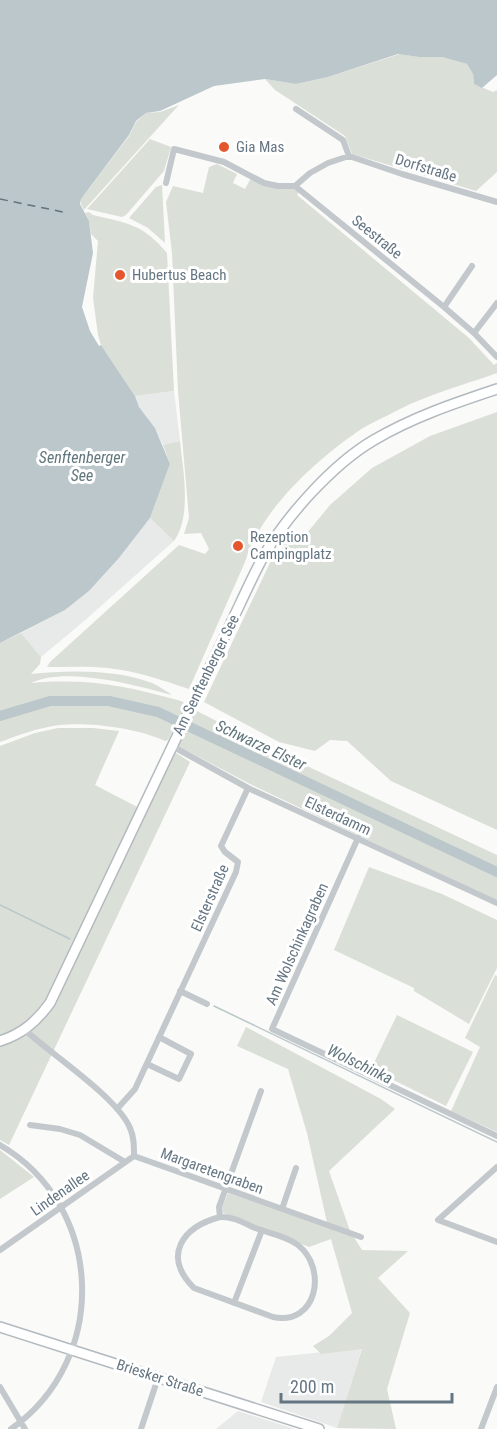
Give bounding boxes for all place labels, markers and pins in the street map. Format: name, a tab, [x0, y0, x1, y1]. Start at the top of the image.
place label: Gia Mas	[236, 138, 284, 156]
marker: Gia Mas	[217, 140, 231, 154]
place label: Hubertus Beach	[132, 266, 226, 284]
marker: Hubertus Beach	[113, 268, 127, 282]
place label: Rezeption Campingplatz	[250, 528, 332, 563]
marker: Rezeption Campingplatz	[231, 539, 245, 553]

